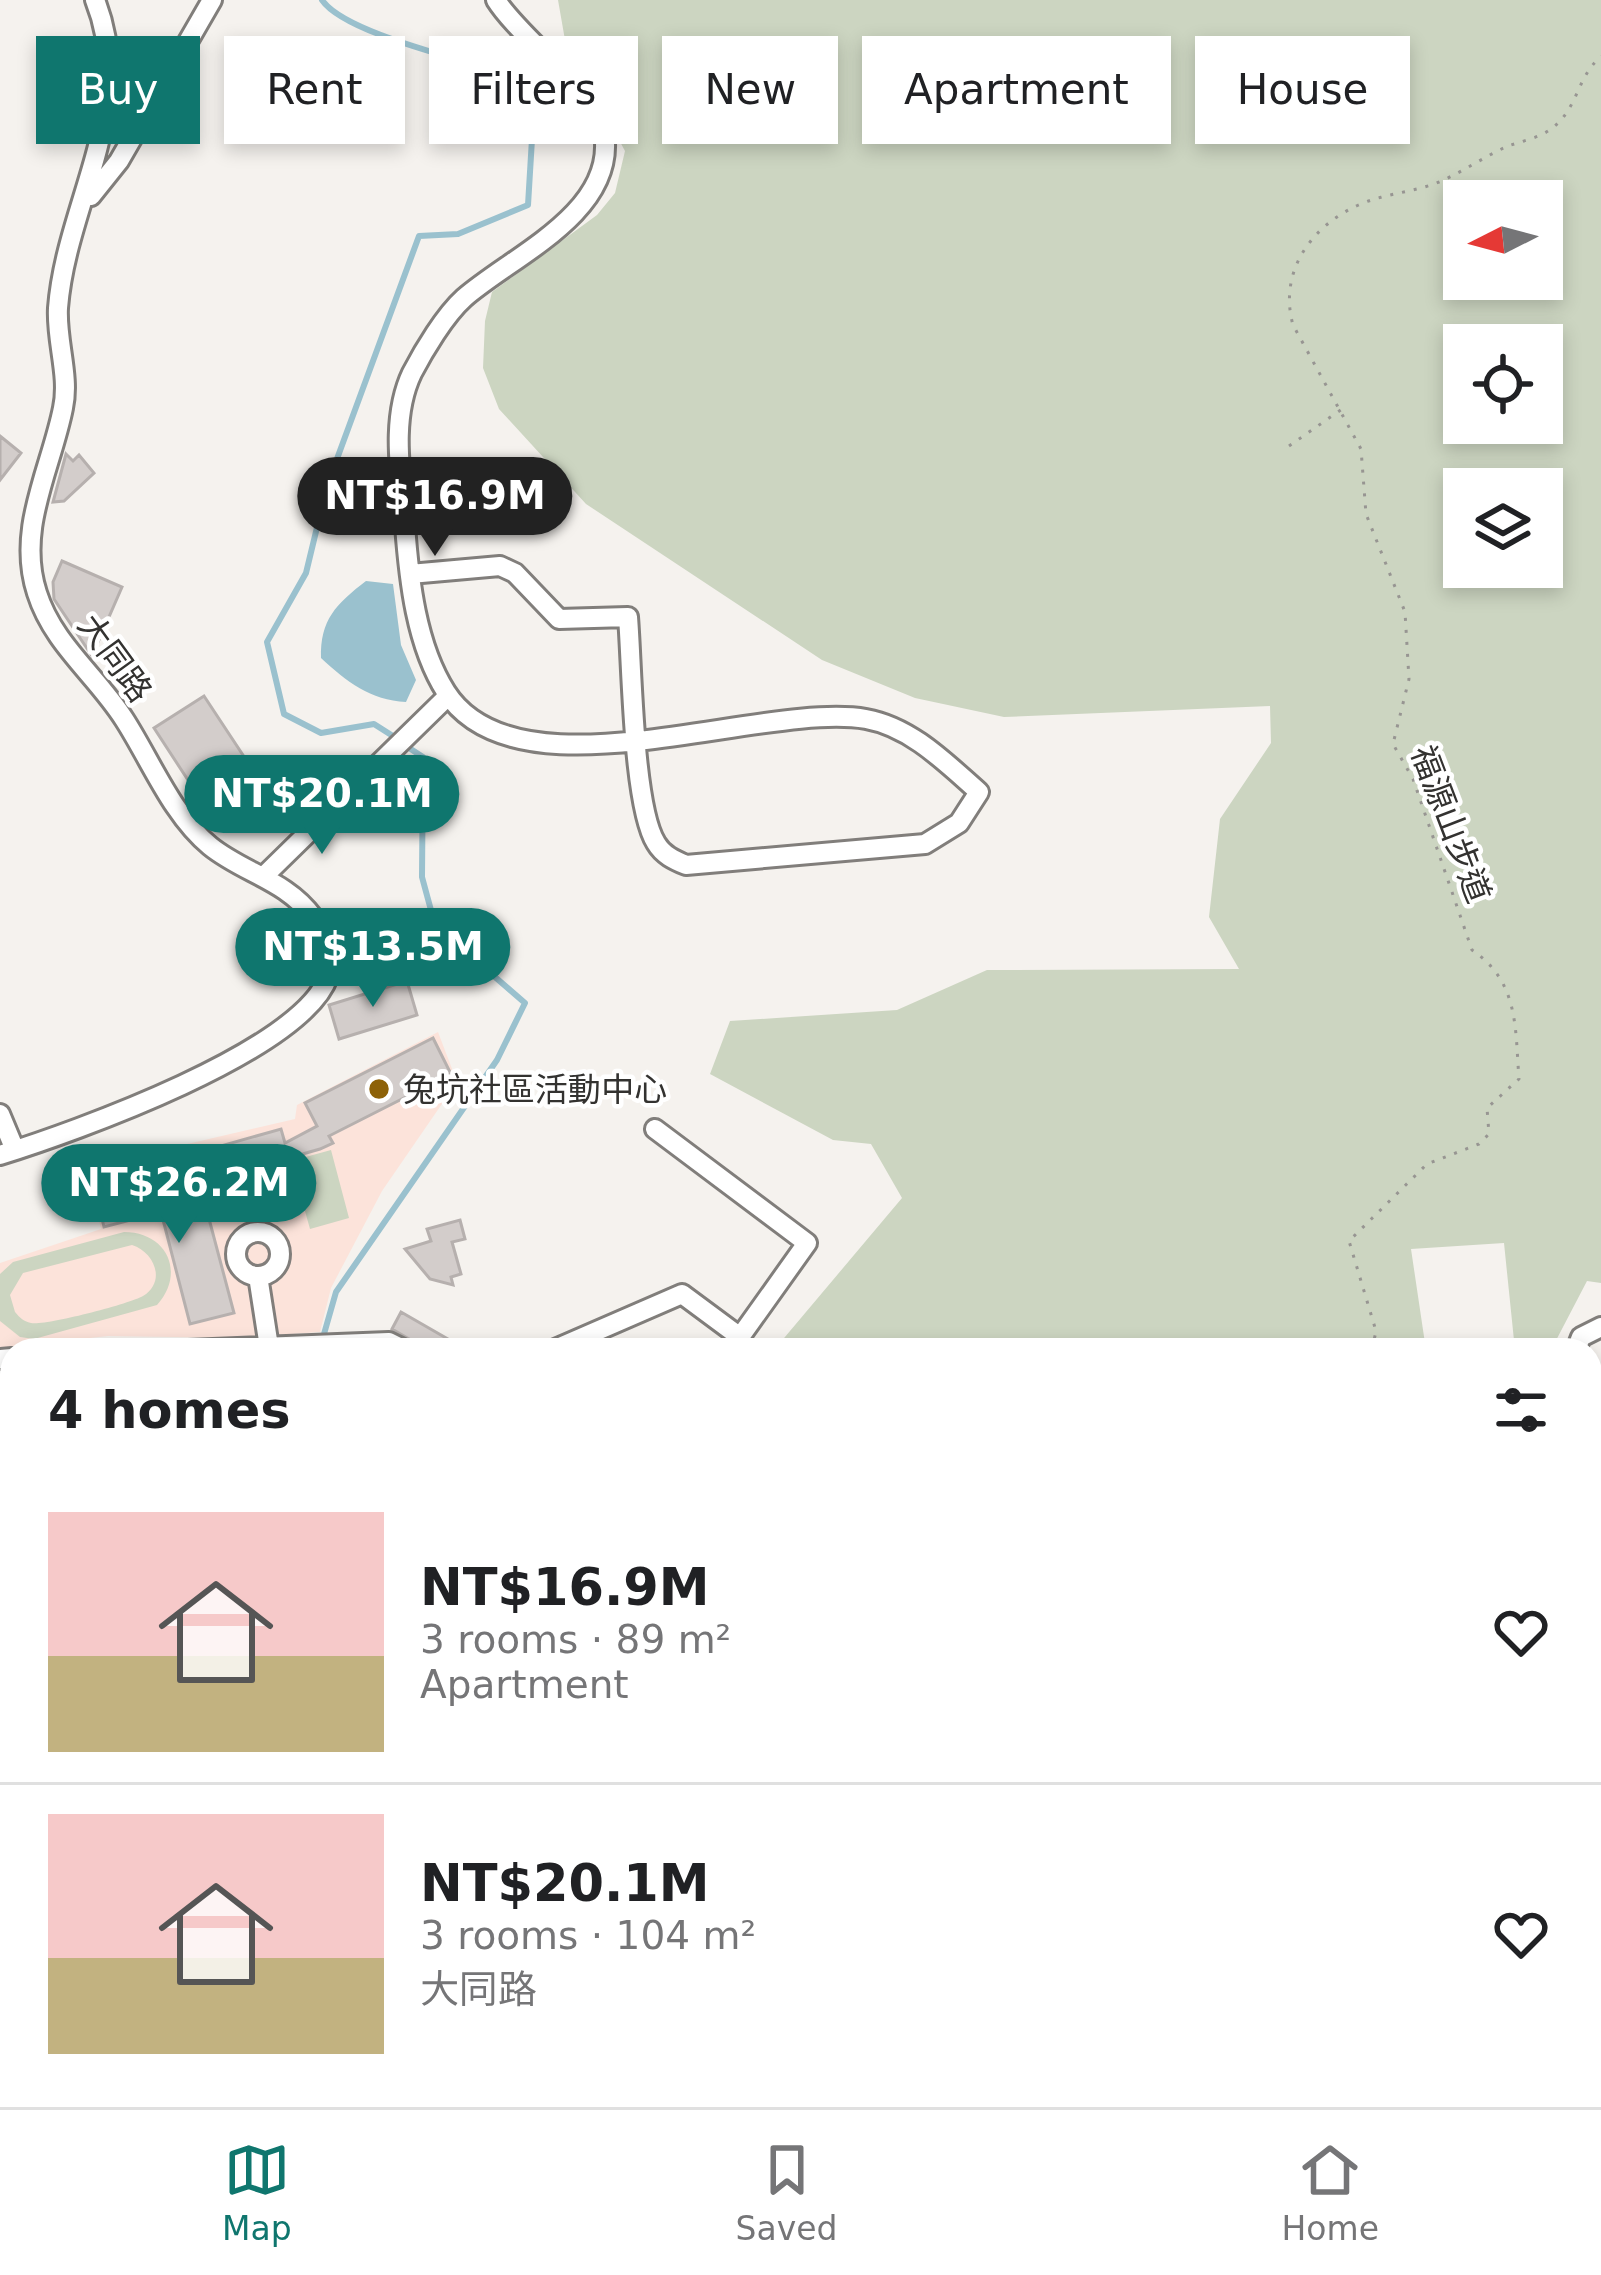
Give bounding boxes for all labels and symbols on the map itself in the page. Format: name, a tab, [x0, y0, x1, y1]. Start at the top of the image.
north arrow	[1443, 180, 1563, 300]
pin: NT$16.9M	[311, 457, 559, 559]
street label: 大同路	[70, 606, 160, 710]
street label: 福源山步道	[1403, 740, 1499, 908]
pin: NT$20.1M	[198, 755, 446, 857]
pin: NT$13.5M	[249, 908, 497, 1010]
place label: 兔坑社區活動中心	[403, 1070, 667, 1109]
marker: 兔坑社區活動中心	[366, 1076, 392, 1102]
pin: NT$26.2M	[55, 1144, 303, 1246]

